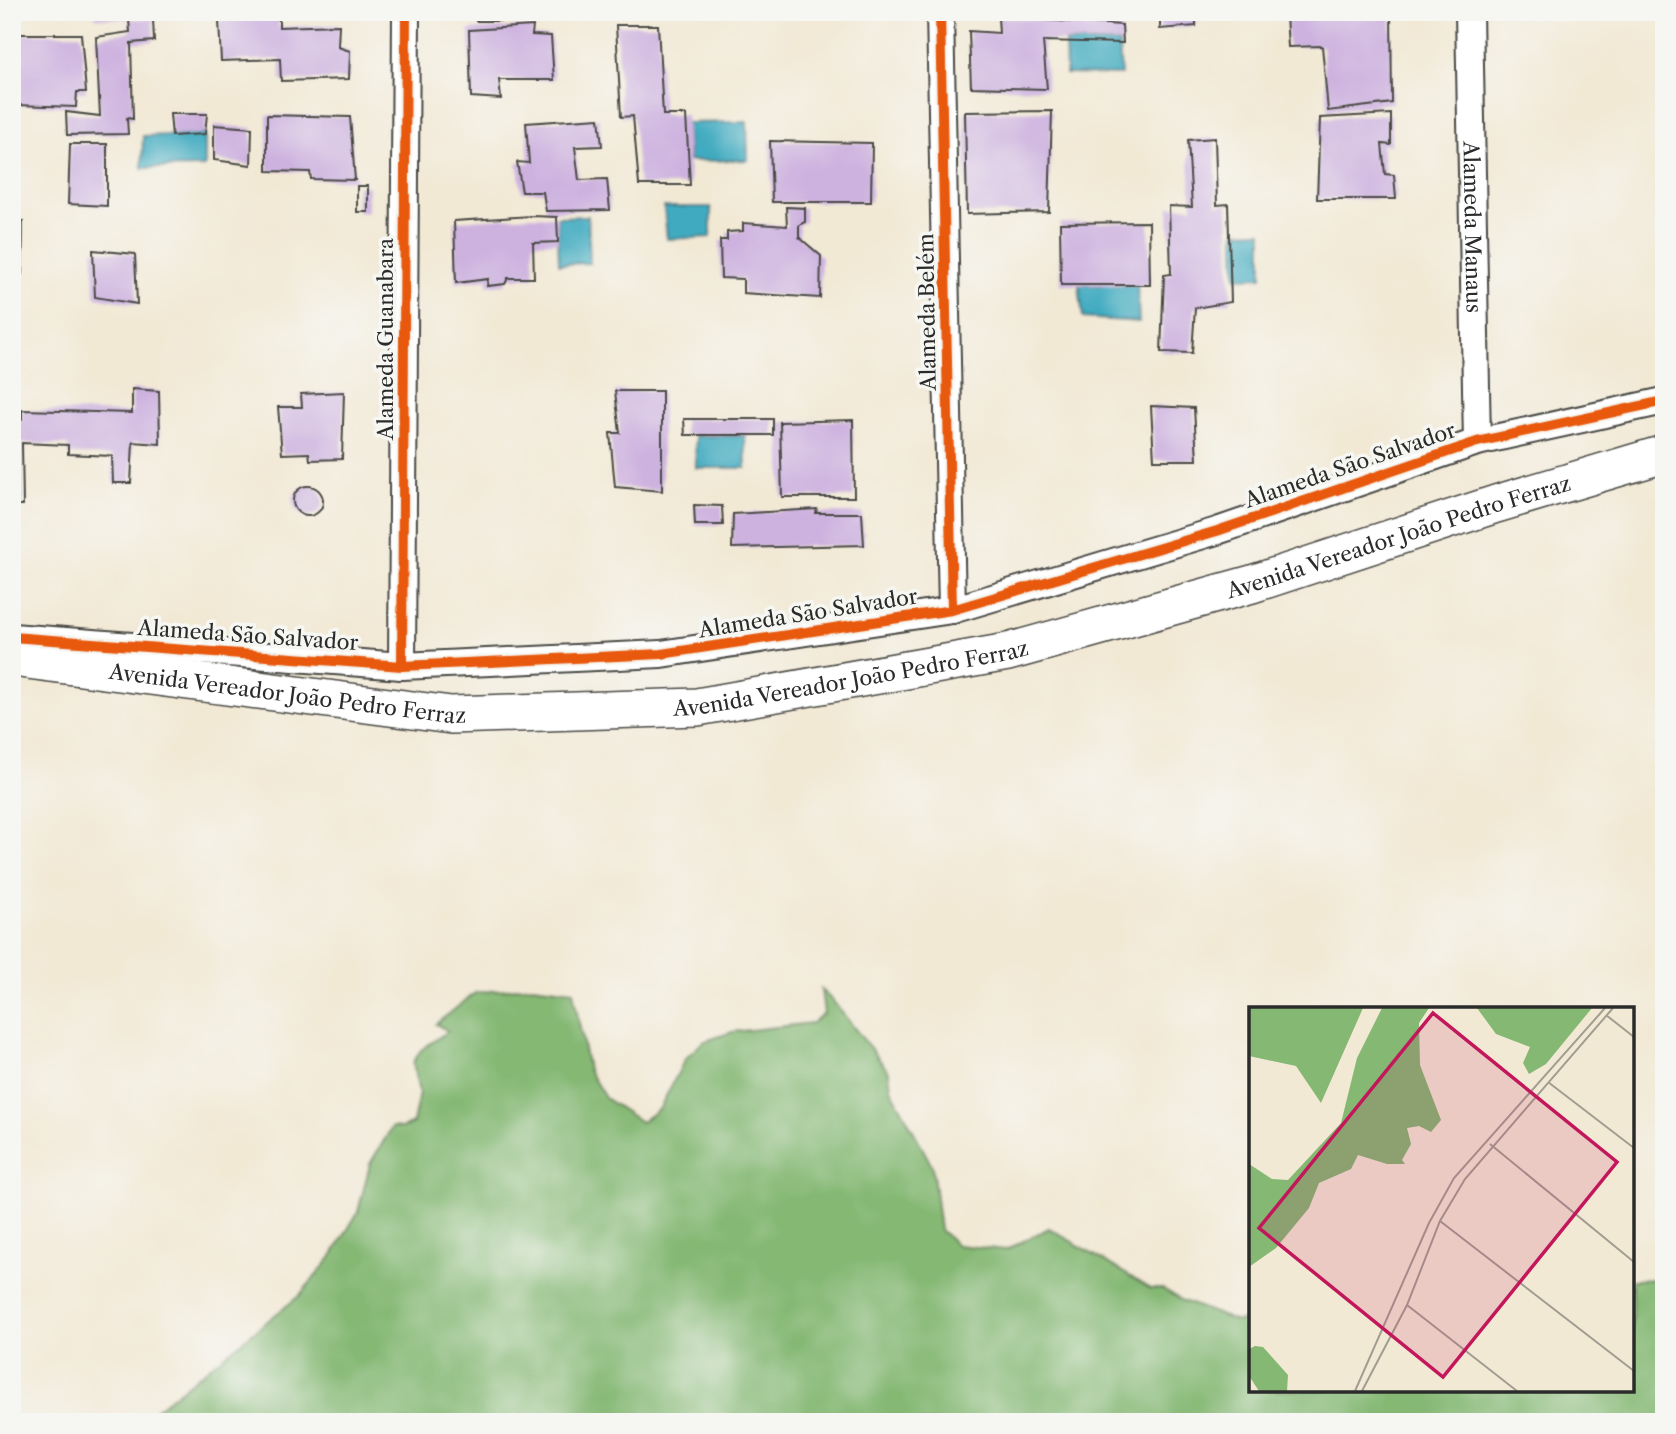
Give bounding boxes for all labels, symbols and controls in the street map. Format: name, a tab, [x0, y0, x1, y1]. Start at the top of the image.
street label: Alameda Manaus	[1459, 140, 1487, 313]
street label: Alameda Belém	[913, 233, 941, 392]
street label: Alameda Guanabara	[373, 237, 398, 441]
street label: Alameda São Salvador	[1240, 417, 1459, 513]
street label: Avenida Vereador João Pedro Ferraz	[1223, 470, 1573, 603]
street label: Alameda São Salvador	[696, 583, 919, 643]
street label: Alameda São Salvador	[136, 615, 359, 655]
street label: Avenida Vereador João Pedro Ferraz	[672, 635, 1031, 720]
street label: Avenida Vereador João Pedro Ferraz	[107, 658, 467, 728]
inset map	[1249, 1007, 1634, 1392]

